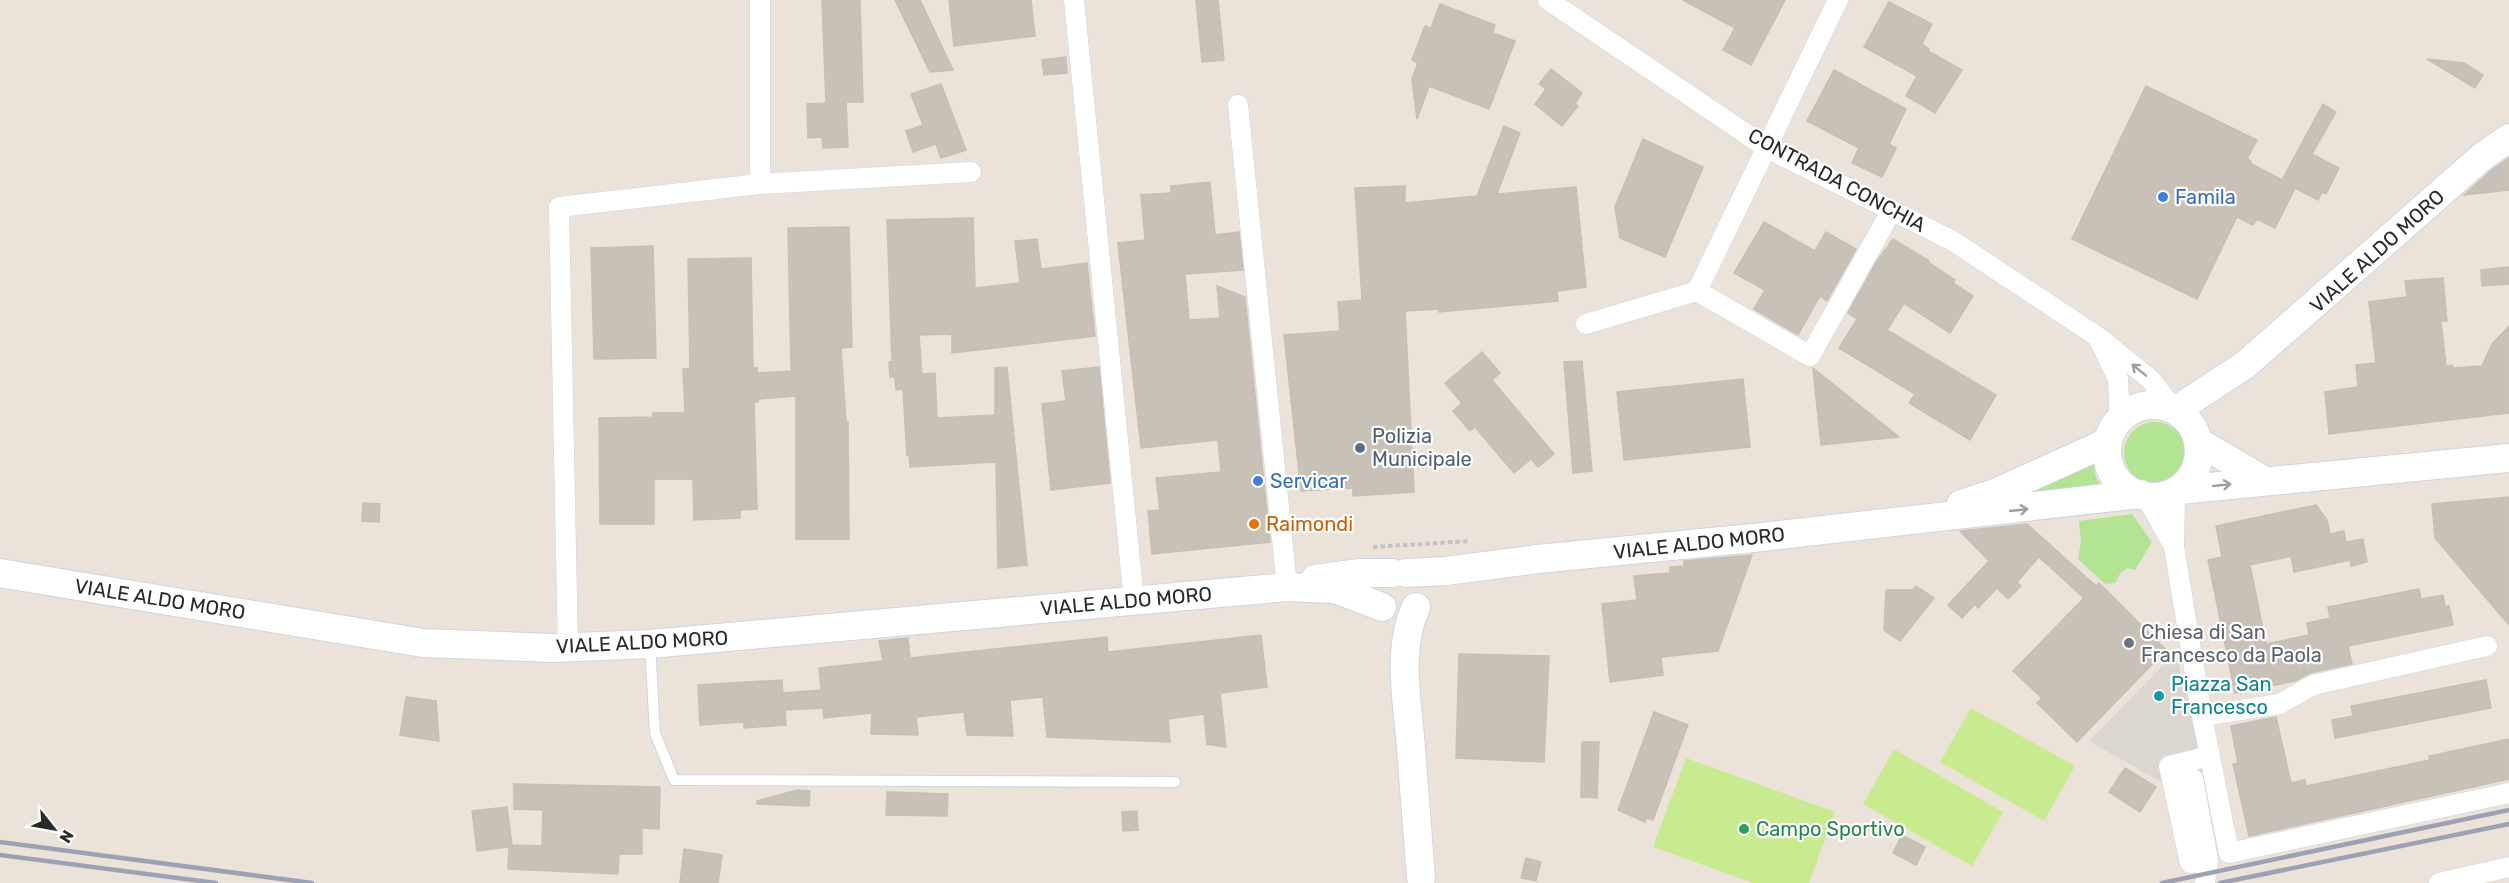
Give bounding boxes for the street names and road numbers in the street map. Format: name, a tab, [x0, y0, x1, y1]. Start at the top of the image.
street label: CONTRADA CONCHIA	[1744, 123, 1930, 237]
street label: VIALE ALDO MORO	[2305, 184, 2449, 318]
street label: VIALE ALDO MORO	[1612, 522, 1786, 564]
street label: VIALE ALDO MORO	[73, 574, 247, 624]
street label: VIALE ALDO MORO	[1039, 582, 1213, 620]
street label: VIALE ALDO MORO	[555, 625, 729, 659]

